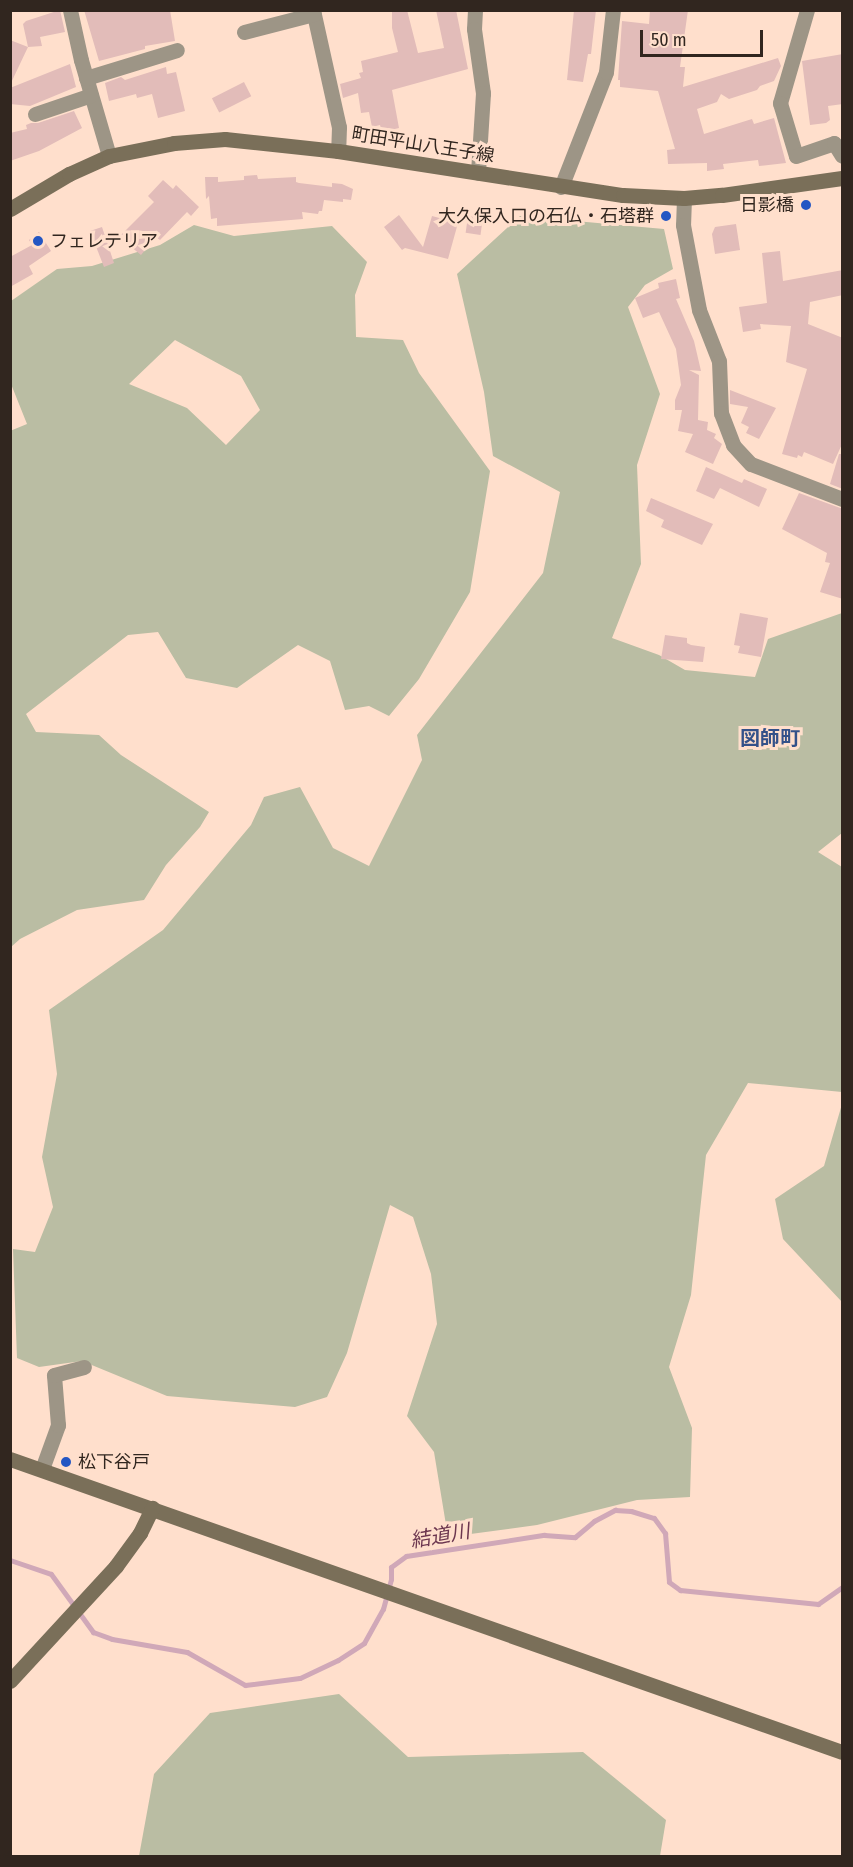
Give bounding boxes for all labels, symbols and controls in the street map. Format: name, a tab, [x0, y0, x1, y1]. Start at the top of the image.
scale bar	[643, 18, 766, 56]
text: 50 m	[651, 29, 687, 51]
street label: 町田平山八王子線	[350, 123, 496, 167]
place label: 日影橋	[740, 194, 794, 216]
marker: 日影橋	[799, 198, 813, 212]
place label: 大久保入口の石仏・石塔群	[438, 205, 654, 227]
marker: 大久保入口の石仏・石塔群	[659, 209, 673, 223]
place label: フェレテリア	[50, 230, 158, 252]
marker: フェレテリア	[31, 234, 45, 248]
district label: 図師町	[740, 726, 800, 750]
place label: 松下谷戸	[78, 1451, 150, 1473]
marker: 松下谷戸	[59, 1455, 73, 1469]
water label: 結道川	[408, 1519, 472, 1553]

